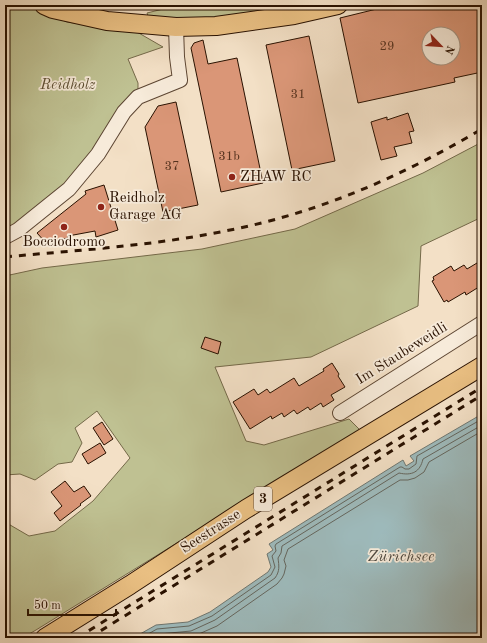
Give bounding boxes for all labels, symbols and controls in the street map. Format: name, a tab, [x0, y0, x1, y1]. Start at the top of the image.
north arrow	[421, 26, 461, 66]
house number: 29	[379, 40, 395, 53]
text: N	[442, 43, 455, 56]
park label: Reidholz	[39, 78, 96, 93]
house number: 31	[290, 88, 306, 101]
house number: 31b	[218, 150, 240, 163]
house number: 37	[164, 160, 180, 173]
place label: ZHAW RC	[240, 170, 312, 185]
marker: ZHAW RC	[227, 172, 237, 182]
place label: Reidholz Garage AG	[109, 191, 182, 223]
marker: Reidholz Garage AG	[96, 202, 106, 212]
marker: Bocciodromo	[59, 222, 69, 232]
place label: Bocciodromo	[22, 235, 106, 250]
street label: Im Staubeweidli	[354, 320, 450, 388]
road number: 3	[254, 487, 272, 511]
street label: Seestrasse	[178, 507, 244, 557]
water label: Zürichsee	[367, 549, 435, 565]
scale bar	[28, 591, 116, 617]
text: 50 m	[34, 599, 61, 612]

